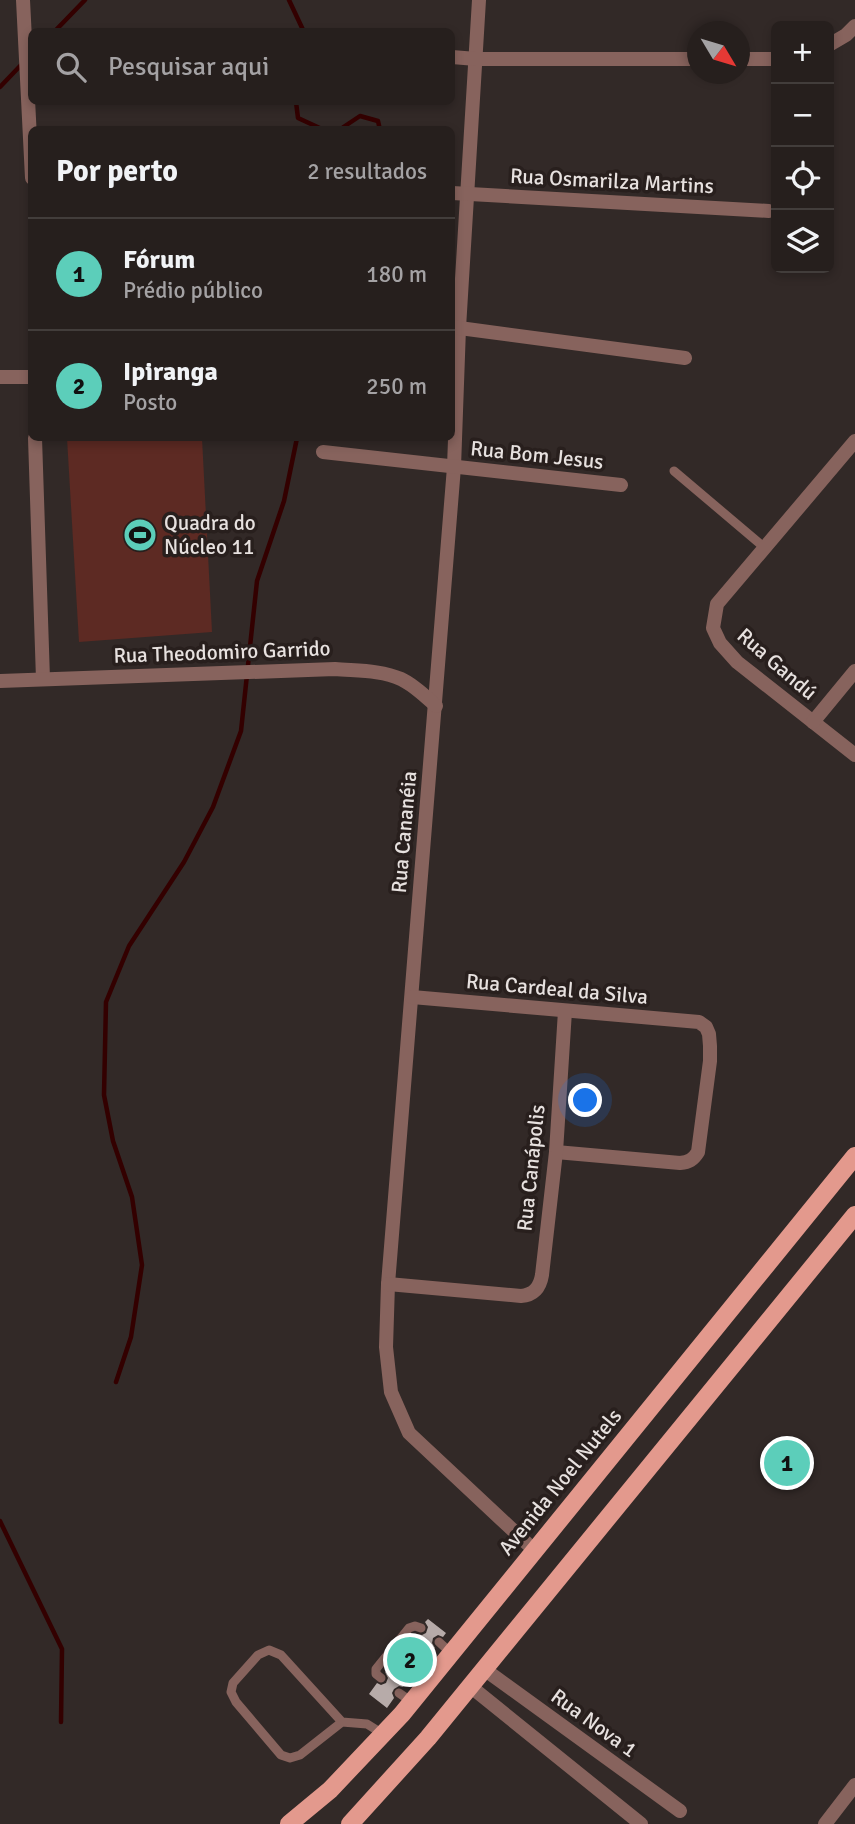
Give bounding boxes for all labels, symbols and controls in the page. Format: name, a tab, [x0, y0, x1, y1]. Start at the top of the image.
north arrow	[687, 21, 750, 84]
map controls	[771, 21, 834, 273]
button: +	[771, 21, 834, 84]
search box	[28, 28, 455, 105]
icon: search	[52, 48, 90, 86]
text: Pesquisar aqui	[108, 51, 269, 83]
button: −	[771, 84, 834, 147]
button: locate	[771, 147, 834, 210]
text: Por perto	[56, 153, 178, 190]
text: 2 resultados	[307, 157, 427, 186]
street label: Rua Osmarilza Martins	[510, 163, 714, 199]
button: layers	[771, 210, 834, 273]
text: Fórum	[123, 244, 195, 276]
text: 1	[73, 260, 85, 289]
text: 180 m	[366, 260, 427, 289]
text: Prédio público	[123, 276, 263, 305]
text: Ipiranga	[123, 356, 218, 388]
text: 2	[73, 372, 85, 401]
text: 250 m	[366, 372, 427, 401]
text: Posto	[123, 388, 177, 417]
street label: Rua Bom Jesus	[469, 435, 605, 475]
place label: Quadra do Núcleo 11	[164, 510, 256, 560]
sports icon: Quadra do Núcleo 11	[121, 516, 159, 554]
street label: Rua Gandú	[732, 622, 822, 706]
street label: Rua Theodomiro Garrido	[113, 635, 331, 669]
street label: Rua Cananéia	[386, 770, 422, 894]
street label: Rua Cardeal da Silva	[465, 968, 649, 1010]
your location	[568, 1083, 602, 1117]
street label: Rua Canápolis	[511, 1103, 551, 1233]
street label: Avenida Noel Nutels	[493, 1403, 627, 1561]
pin: 1	[764, 1437, 810, 1489]
pin: 2	[387, 1634, 433, 1686]
street label: Rua Nova 1	[546, 1683, 642, 1763]

